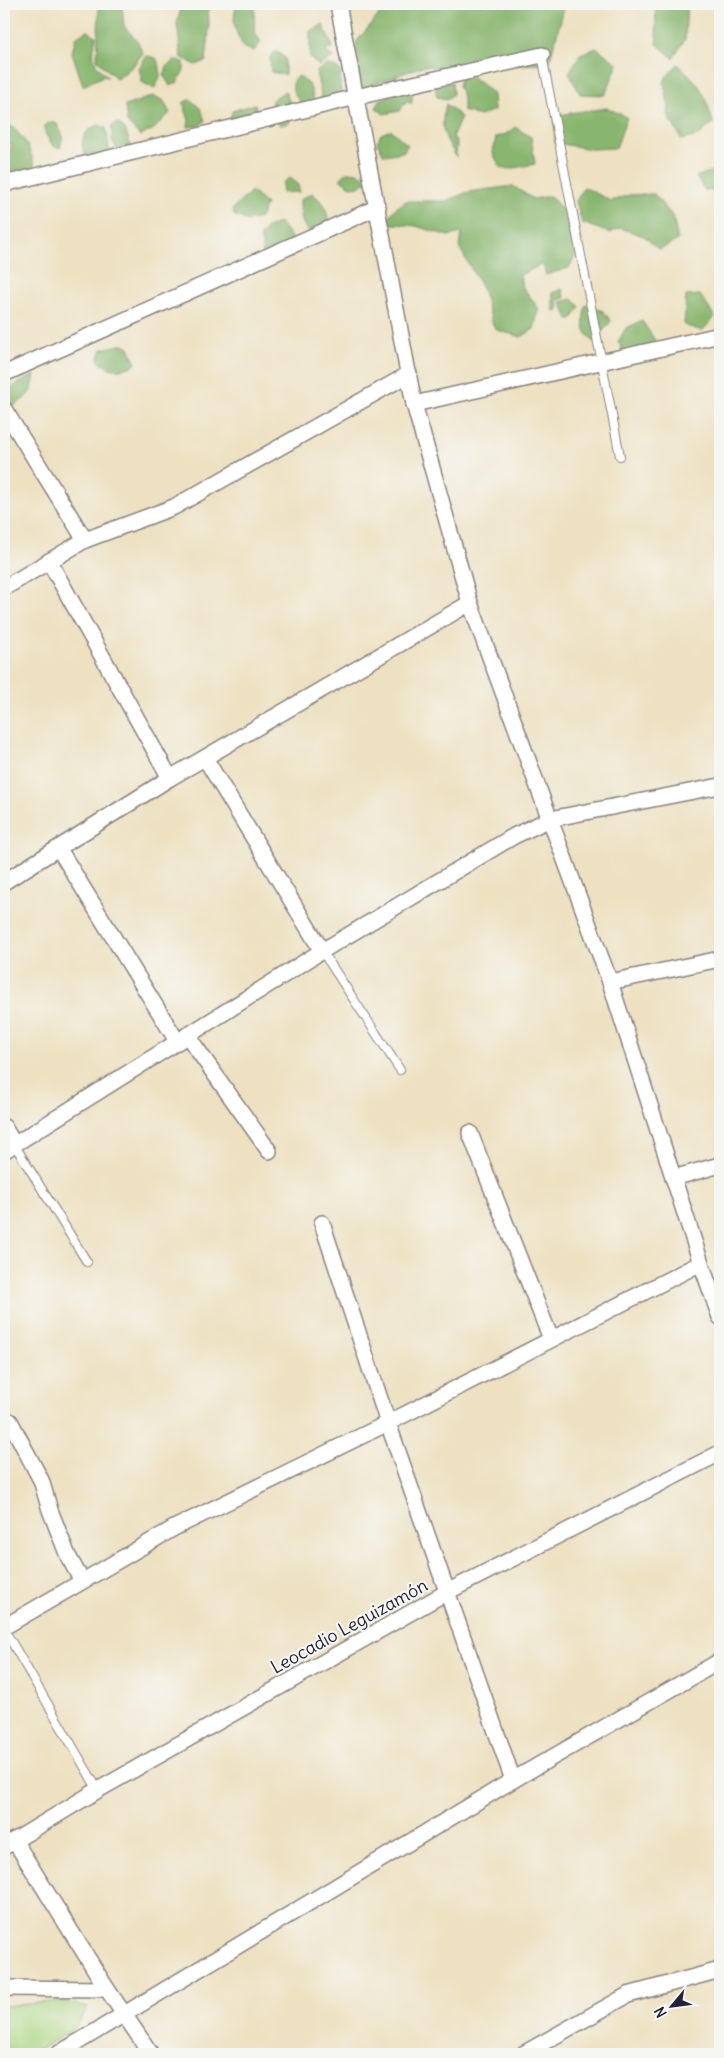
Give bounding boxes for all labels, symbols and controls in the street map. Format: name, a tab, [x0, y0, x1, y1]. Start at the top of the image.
street label: Leocadio Leguizamón	[266, 1573, 432, 1679]
north arrow	[646, 1980, 696, 2030]
text: N	[650, 2004, 671, 2021]

